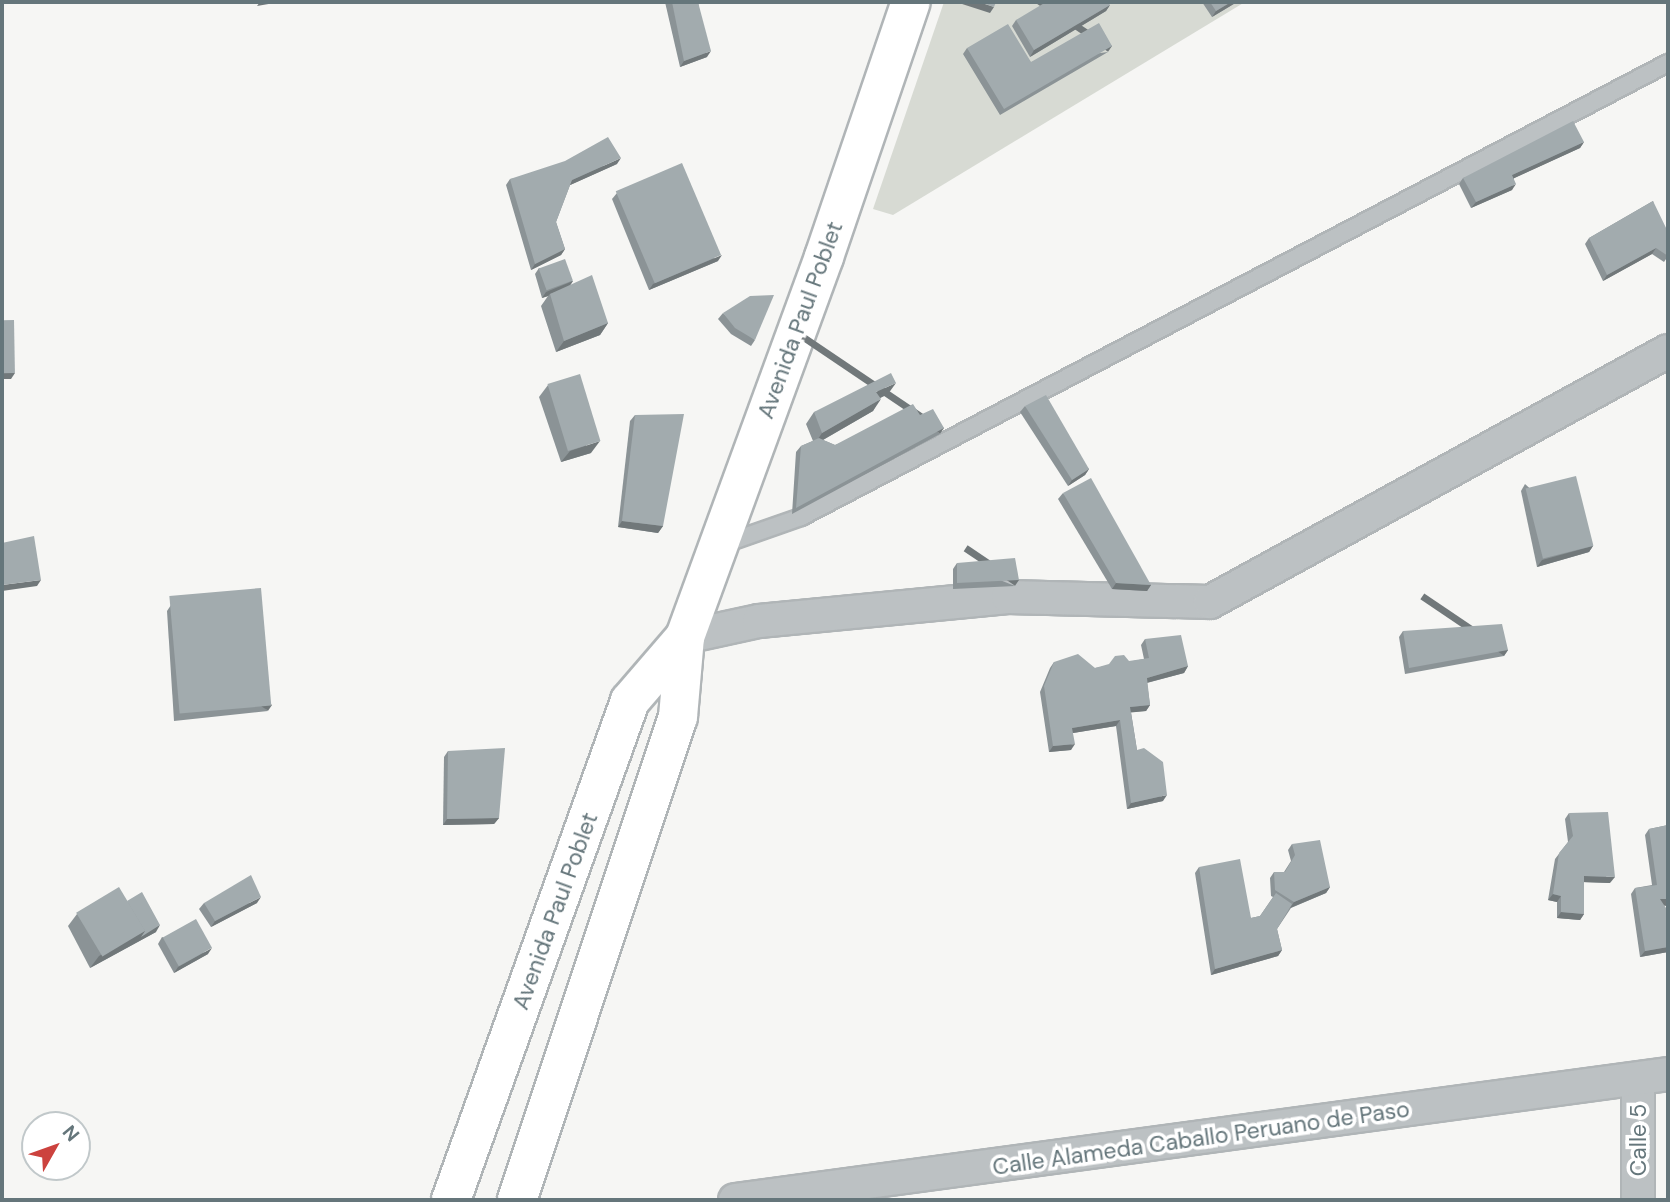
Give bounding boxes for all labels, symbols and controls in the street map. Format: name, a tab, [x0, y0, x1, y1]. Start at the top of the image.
street label: Avenida Paul Poblet	[752, 218, 848, 422]
street label: Avenida Paul Poblet	[507, 809, 603, 1013]
street label: Calle Alameda Caballo Peruano de Paso	[991, 1095, 1411, 1181]
street label: Calle 5	[1624, 1104, 1652, 1176]
north arrow	[21, 1111, 91, 1181]
text: N	[57, 1120, 85, 1147]

